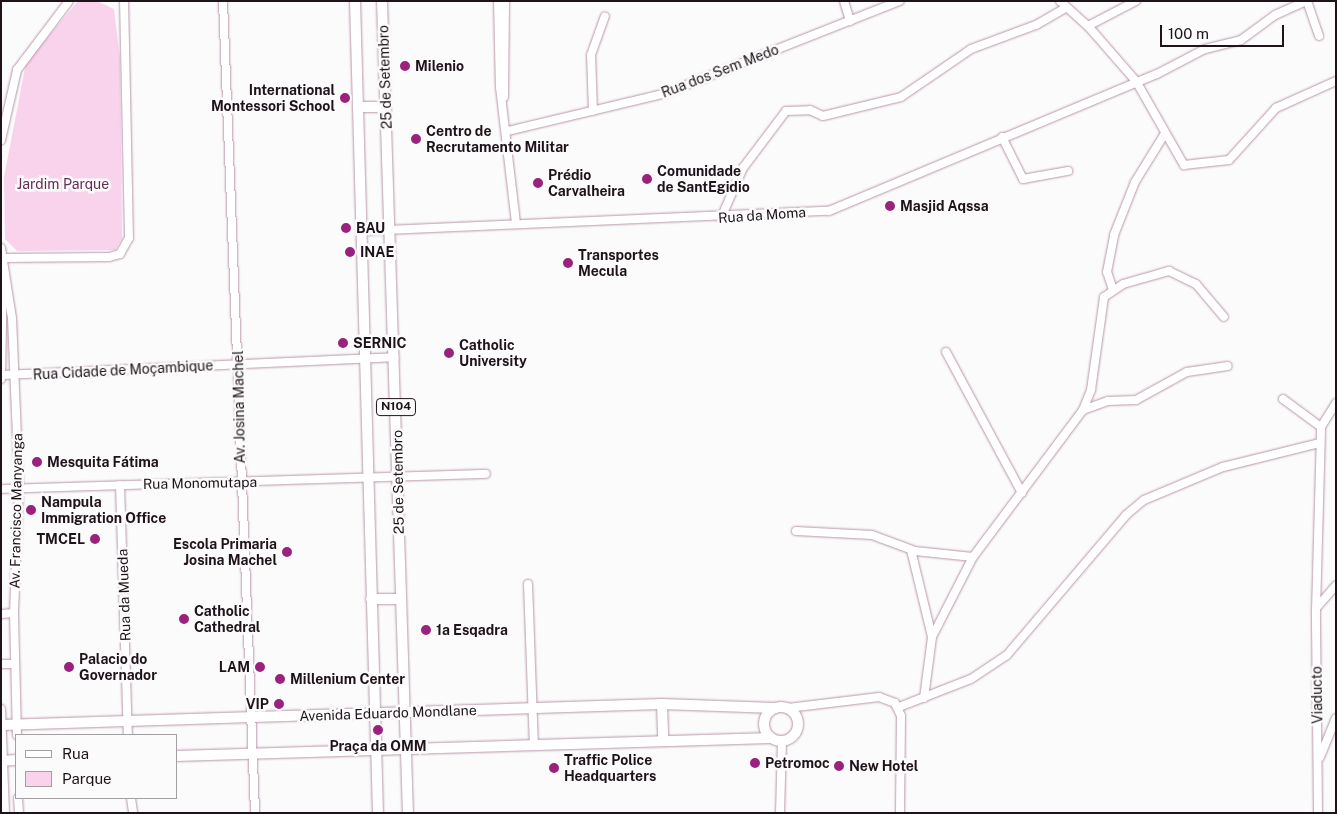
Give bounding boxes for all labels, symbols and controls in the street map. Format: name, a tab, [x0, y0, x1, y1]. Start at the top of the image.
scale bar	[1162, 15, 1286, 47]
street label: 25 de Setembro	[375, 25, 395, 129]
text: 100 m	[1168, 25, 1209, 42]
street label: Rua dos Sem Medo	[659, 41, 781, 101]
place label: Milenio	[415, 58, 464, 74]
marker: Milenio	[399, 60, 411, 72]
place label: International Montessori School	[211, 82, 335, 114]
marker: International Montessori School	[339, 92, 351, 104]
place label: Centro de Recrutamento Militar	[426, 123, 569, 156]
marker: Centro de Recrutamento Militar	[410, 133, 422, 145]
place label: Comunidade de SantEgidio	[657, 163, 750, 196]
place label: Prédio Carvalheira	[548, 167, 625, 200]
marker: Comunidade de SantEgidio	[641, 173, 653, 185]
park label: Jardim Parque	[17, 176, 109, 192]
marker: Prédio Carvalheira	[532, 177, 544, 189]
place label: Masjid Aqssa	[900, 198, 989, 214]
marker: Masjid Aqssa	[884, 200, 896, 212]
street label: Rua da Moma	[717, 204, 807, 226]
place label: BAU	[356, 220, 385, 236]
marker: BAU	[340, 222, 352, 234]
place label: INAE	[360, 244, 394, 260]
marker: INAE	[344, 246, 356, 258]
place label: Transportes Mecula	[578, 247, 659, 280]
marker: Transportes Mecula	[562, 257, 574, 269]
place label: SERNIC	[353, 335, 407, 351]
marker: SERNIC	[337, 337, 349, 349]
place label: Catholic University	[459, 337, 527, 370]
marker: Catholic University	[443, 347, 455, 359]
street label: Av. Josina Machel	[230, 350, 248, 464]
street label: Rua Cidade de Moçambique	[32, 357, 214, 383]
road number: N104	[375, 398, 417, 417]
street label: 25 de Setembro	[389, 430, 407, 534]
street label: Av. Francisco Manyanga	[6, 433, 26, 589]
place label: Mesquita Fátima	[47, 454, 159, 470]
marker: Mesquita Fátima	[31, 456, 43, 468]
street label: Rua Monomutapa	[143, 474, 257, 492]
place label: Nampula Immigration Office	[41, 494, 166, 526]
marker: Nampula Immigration Office	[25, 504, 37, 516]
place label: TMCEL	[36, 531, 85, 547]
marker: TMCEL	[89, 533, 101, 545]
place label: Escola Primaria Josina Machel	[173, 536, 277, 568]
marker: Escola Primaria Josina Machel	[281, 546, 293, 558]
street label: Rua da Mueda	[114, 548, 134, 642]
place label: Catholic Cathedral	[194, 603, 260, 636]
marker: Catholic Cathedral	[178, 613, 190, 625]
place label: 1a Esqadra	[436, 622, 508, 638]
marker: 1a Esqadra	[420, 624, 432, 636]
place label: Palacio do Governador	[79, 651, 157, 684]
place label: LAM	[219, 659, 250, 675]
marker: Palacio do Governador	[63, 661, 75, 673]
marker: LAM	[254, 661, 266, 673]
street label: Viaducto	[1308, 666, 1326, 724]
place label: Millenium Center	[290, 671, 405, 687]
marker: Millenium Center	[274, 673, 286, 685]
place label: VIP	[246, 696, 269, 712]
marker: VIP	[273, 698, 285, 710]
street label: Avenida Eduardo Mondlane	[299, 702, 477, 724]
marker: Praça da OMM	[372, 724, 384, 736]
legend	[15, 734, 178, 799]
place label: Praça da OMM	[329, 738, 427, 754]
text: Rua	[62, 745, 89, 762]
place label: Traffic Police Headquarters	[564, 752, 656, 784]
place label: Petromoc	[765, 755, 830, 771]
marker: Petromoc	[749, 757, 761, 769]
place label: New Hotel	[849, 758, 919, 774]
marker: New Hotel	[833, 760, 845, 772]
marker: Traffic Police Headquarters	[548, 762, 560, 774]
text: Parque	[62, 770, 112, 787]

